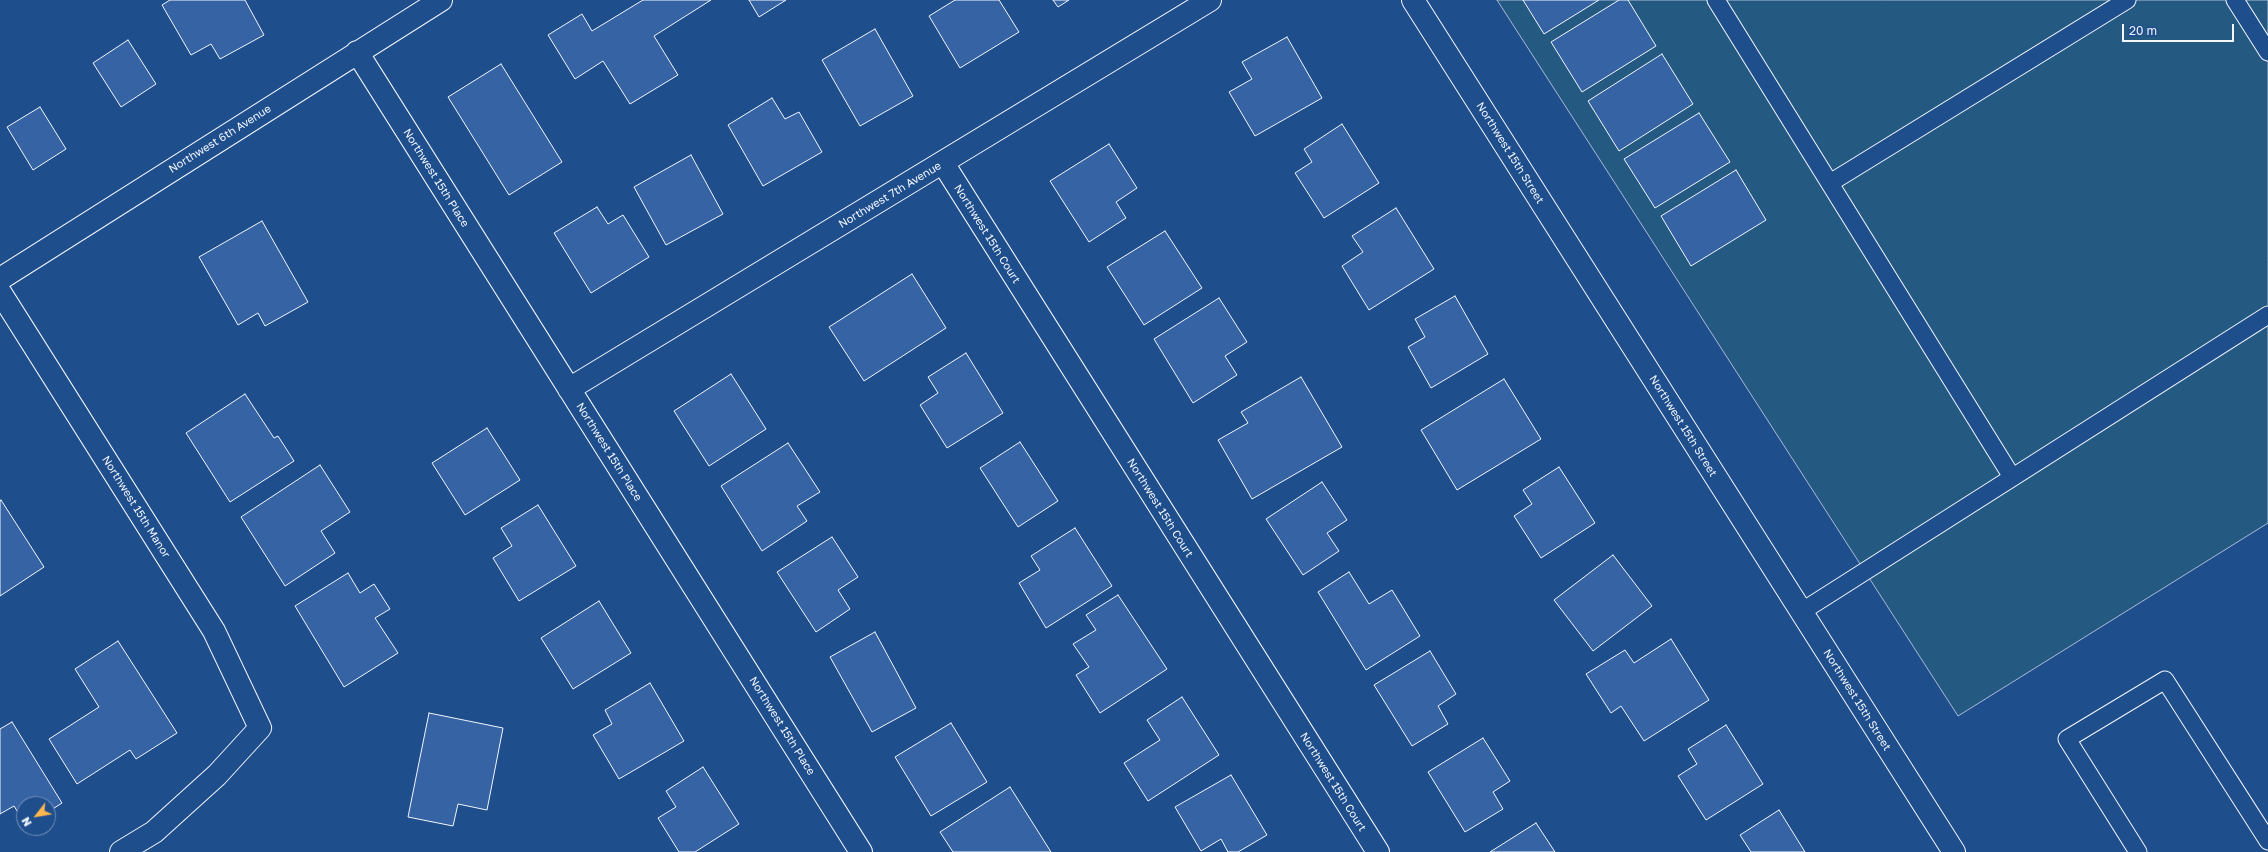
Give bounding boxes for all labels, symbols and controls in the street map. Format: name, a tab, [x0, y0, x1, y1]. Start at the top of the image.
scale bar	[2124, 16, 2236, 42]
text: 20 m	[2129, 23, 2157, 38]
street label: Northwest 15th Street	[1473, 100, 1547, 206]
street label: Northwest 6th Avenue	[166, 102, 274, 176]
street label: Northwest 15th Place	[400, 126, 472, 230]
street label: Northwest 7th Avenue	[836, 159, 944, 231]
street label: Northwest 15th Court	[951, 182, 1023, 286]
street label: Northwest 15th Street	[1646, 373, 1720, 479]
street label: Northwest 15th Place	[573, 400, 645, 504]
street label: Northwest 15th Manor	[99, 454, 173, 560]
street label: Northwest 15th Court	[1124, 456, 1196, 560]
street label: Northwest 15th Street	[1820, 647, 1894, 753]
street label: Northwest 15th Place	[746, 674, 818, 778]
street label: Northwest 15th Court	[1297, 730, 1369, 834]
north arrow	[16, 796, 56, 836]
text: N	[18, 815, 34, 829]

